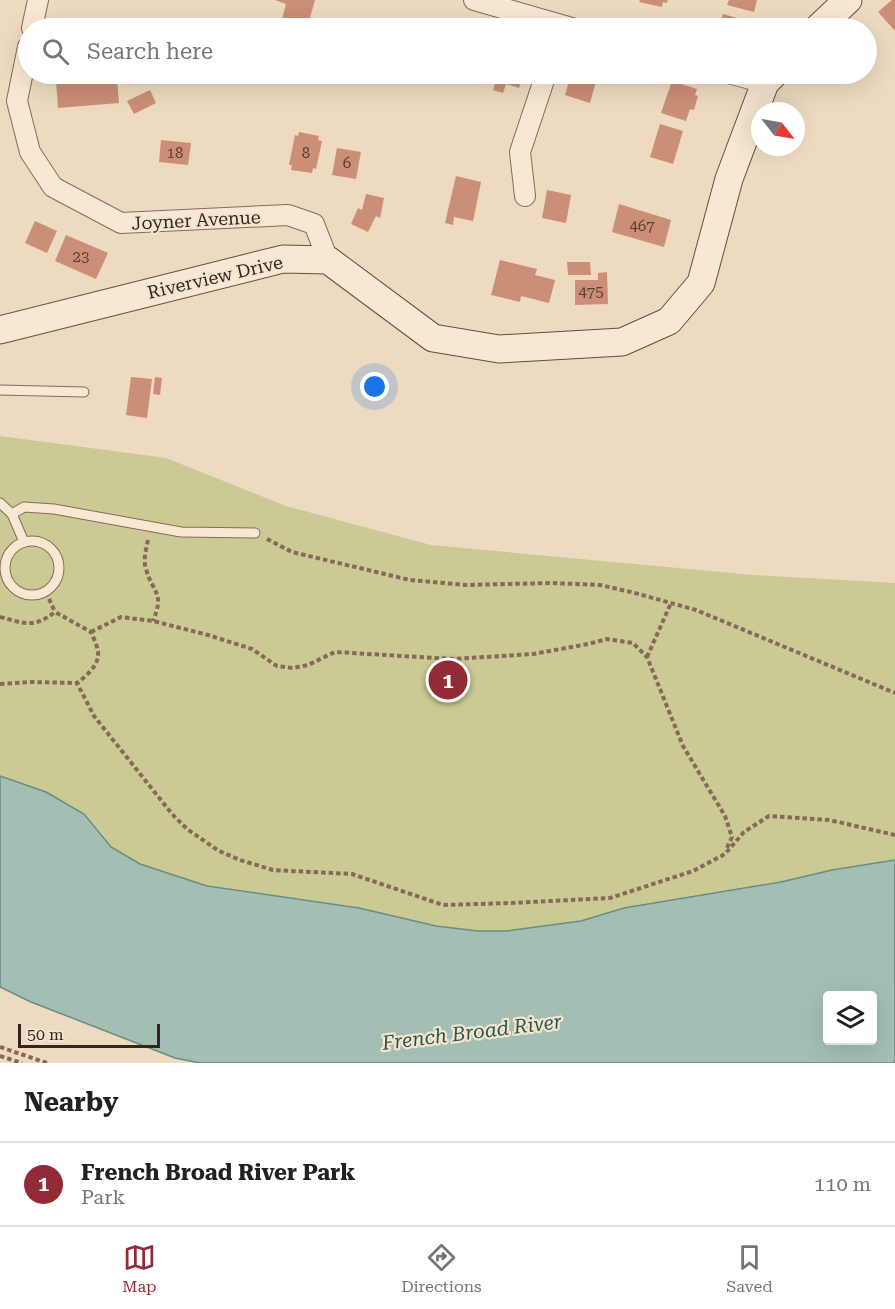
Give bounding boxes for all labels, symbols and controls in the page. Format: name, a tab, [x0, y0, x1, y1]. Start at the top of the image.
search box	[18, 18, 877, 84]
icon: search	[39, 35, 72, 68]
text: Search here	[87, 39, 213, 64]
north arrow	[751, 102, 805, 156]
house number: 18	[167, 144, 183, 162]
house number: 8	[302, 144, 310, 162]
house number: 6	[343, 154, 351, 172]
street label: Joyner Avenue	[131, 206, 261, 234]
house number: 467	[629, 217, 655, 235]
house number: 23	[73, 248, 89, 266]
street label: Riverview Drive	[145, 251, 285, 303]
house number: 475	[578, 283, 604, 301]
your location	[360, 372, 389, 401]
pin: 1	[428, 658, 468, 702]
map controls	[823, 991, 877, 1045]
button: layers	[823, 991, 877, 1045]
water label: French Broad River	[380, 1009, 564, 1055]
scale bar	[18, 1021, 160, 1048]
text: 50 m	[27, 1025, 64, 1044]
text: Nearby	[24, 1087, 118, 1117]
text: French Broad River Park	[81, 1160, 355, 1185]
text: 1	[38, 1172, 49, 1196]
text: 110 m	[814, 1172, 871, 1196]
text: Park	[81, 1185, 125, 1209]
tab: Map	[122, 1241, 157, 1296]
tab: Directions	[401, 1241, 482, 1296]
tab: Saved	[726, 1241, 773, 1296]

